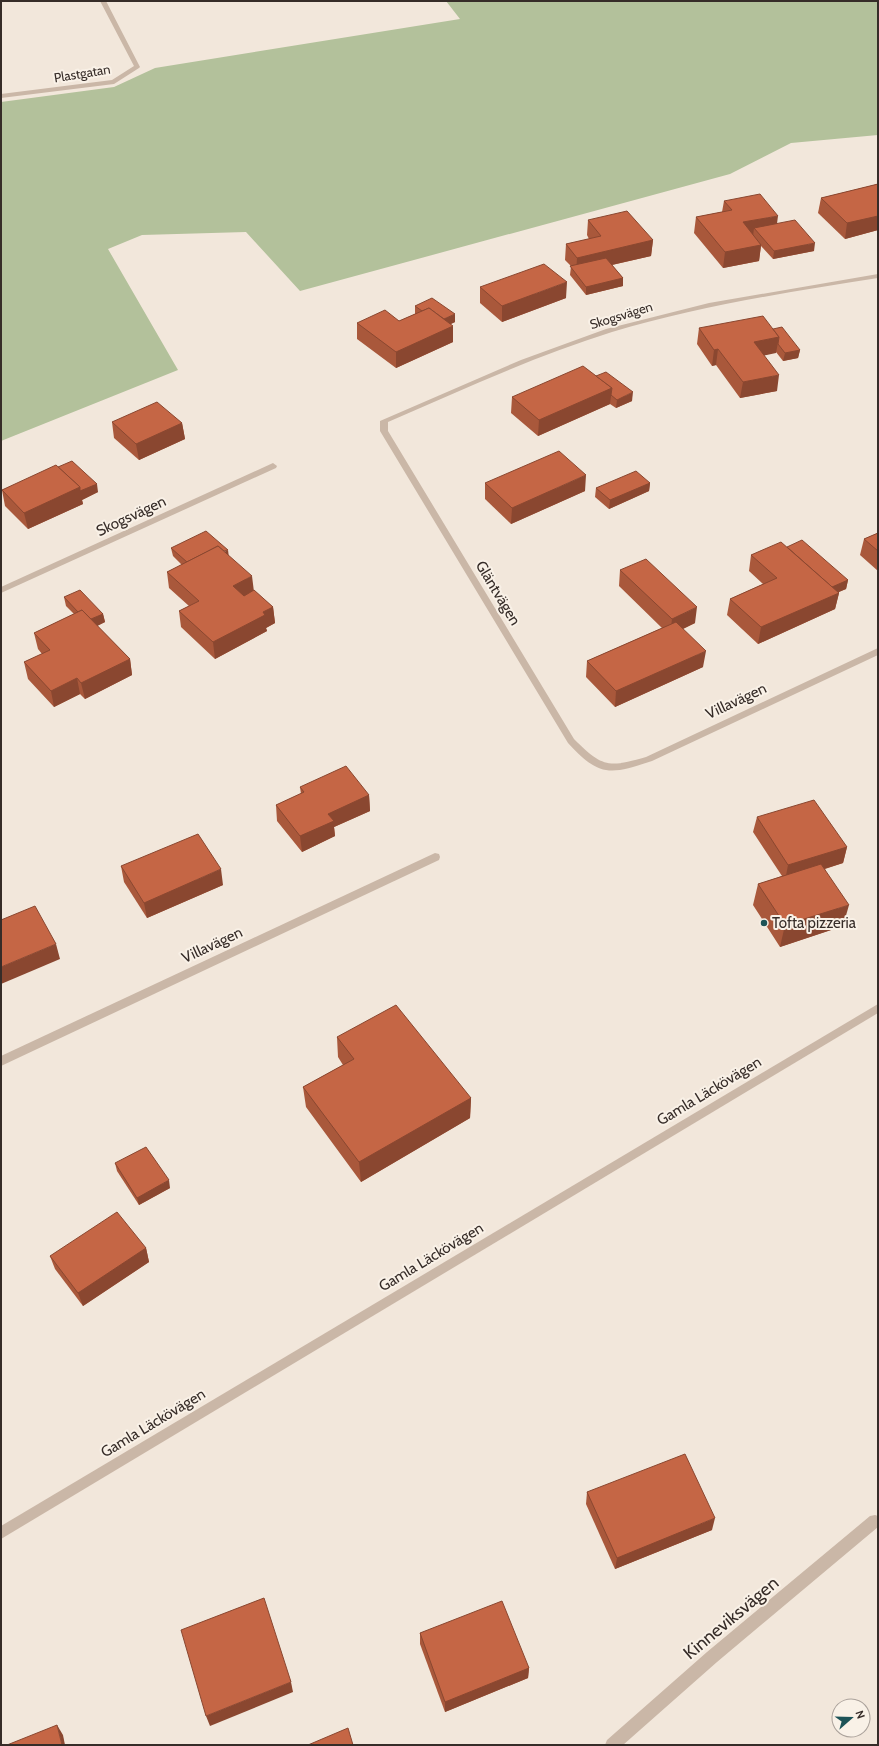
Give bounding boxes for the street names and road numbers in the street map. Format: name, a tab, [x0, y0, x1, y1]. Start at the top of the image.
street label: Plastgatan	[53, 61, 111, 85]
street label: Skogsvägen	[588, 298, 654, 332]
street label: Skogsvägen	[93, 492, 169, 540]
street label: Gläntvägen	[472, 557, 524, 629]
street label: Villavägen	[703, 679, 769, 723]
street label: Villavägen	[179, 923, 245, 967]
street label: Gamla Läckövägen	[654, 1053, 764, 1129]
street label: Gamla Läckövägen	[376, 1219, 486, 1295]
street label: Gamla Läckövägen	[98, 1385, 208, 1461]
street label: Kinneviksvägen	[679, 1572, 783, 1664]

